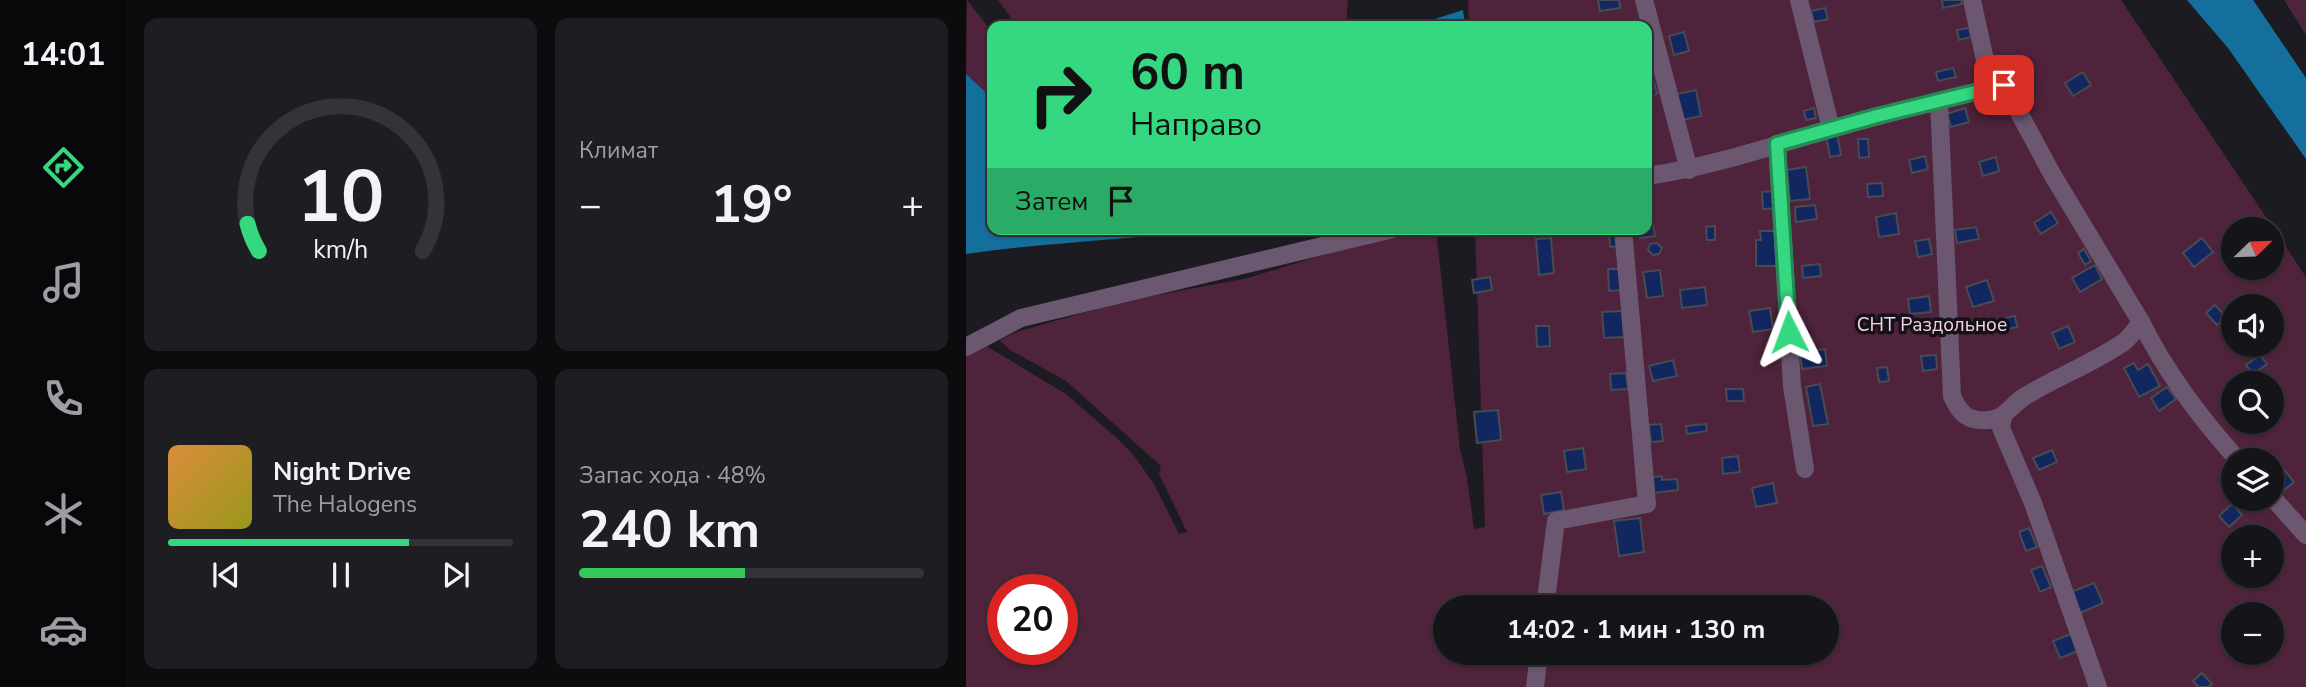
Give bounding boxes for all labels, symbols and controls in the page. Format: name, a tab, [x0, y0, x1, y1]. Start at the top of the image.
text: 14:01	[21, 33, 105, 76]
text: 60 m	[1130, 39, 1245, 106]
icon: right	[1015, 49, 1106, 140]
pin	[1974, 55, 2034, 115]
icon: arrive	[1985, 66, 2023, 104]
text: Направо	[1130, 103, 1262, 146]
text: Климат	[579, 135, 658, 166]
icon: directions	[39, 143, 88, 192]
text: 10	[297, 147, 384, 247]
text: 19°	[710, 169, 793, 240]
text: −	[579, 180, 602, 231]
text: +	[901, 180, 924, 231]
icon: arrive	[1102, 182, 1140, 220]
text: Затем	[1015, 184, 1088, 219]
north arrow	[2221, 217, 2284, 280]
map controls	[2221, 217, 2284, 665]
text: km/h	[313, 232, 368, 266]
icon: music	[39, 258, 88, 307]
button: sound	[2221, 294, 2284, 357]
position arrow	[1752, 295, 1826, 369]
park label: СНТ Раздольное	[1857, 312, 2007, 338]
button: search	[2221, 371, 2284, 434]
icon: phone	[39, 374, 88, 423]
button: layers	[2221, 448, 2284, 511]
text: Night Drive	[273, 454, 411, 489]
text: Запас хода · 48%	[579, 460, 766, 491]
icon: climate	[39, 489, 88, 538]
text: The Halogens	[273, 489, 417, 520]
text: 240 km	[579, 494, 760, 565]
button: +	[2221, 525, 2284, 588]
icon: previous	[207, 556, 245, 594]
icon: pause	[322, 556, 360, 594]
icon: next	[437, 556, 475, 594]
speed limit sign: 20	[987, 574, 1078, 665]
button: −	[2221, 602, 2284, 665]
icon: car	[39, 605, 88, 654]
text: 14:02 · 1 мин · 130 m	[1507, 612, 1765, 647]

